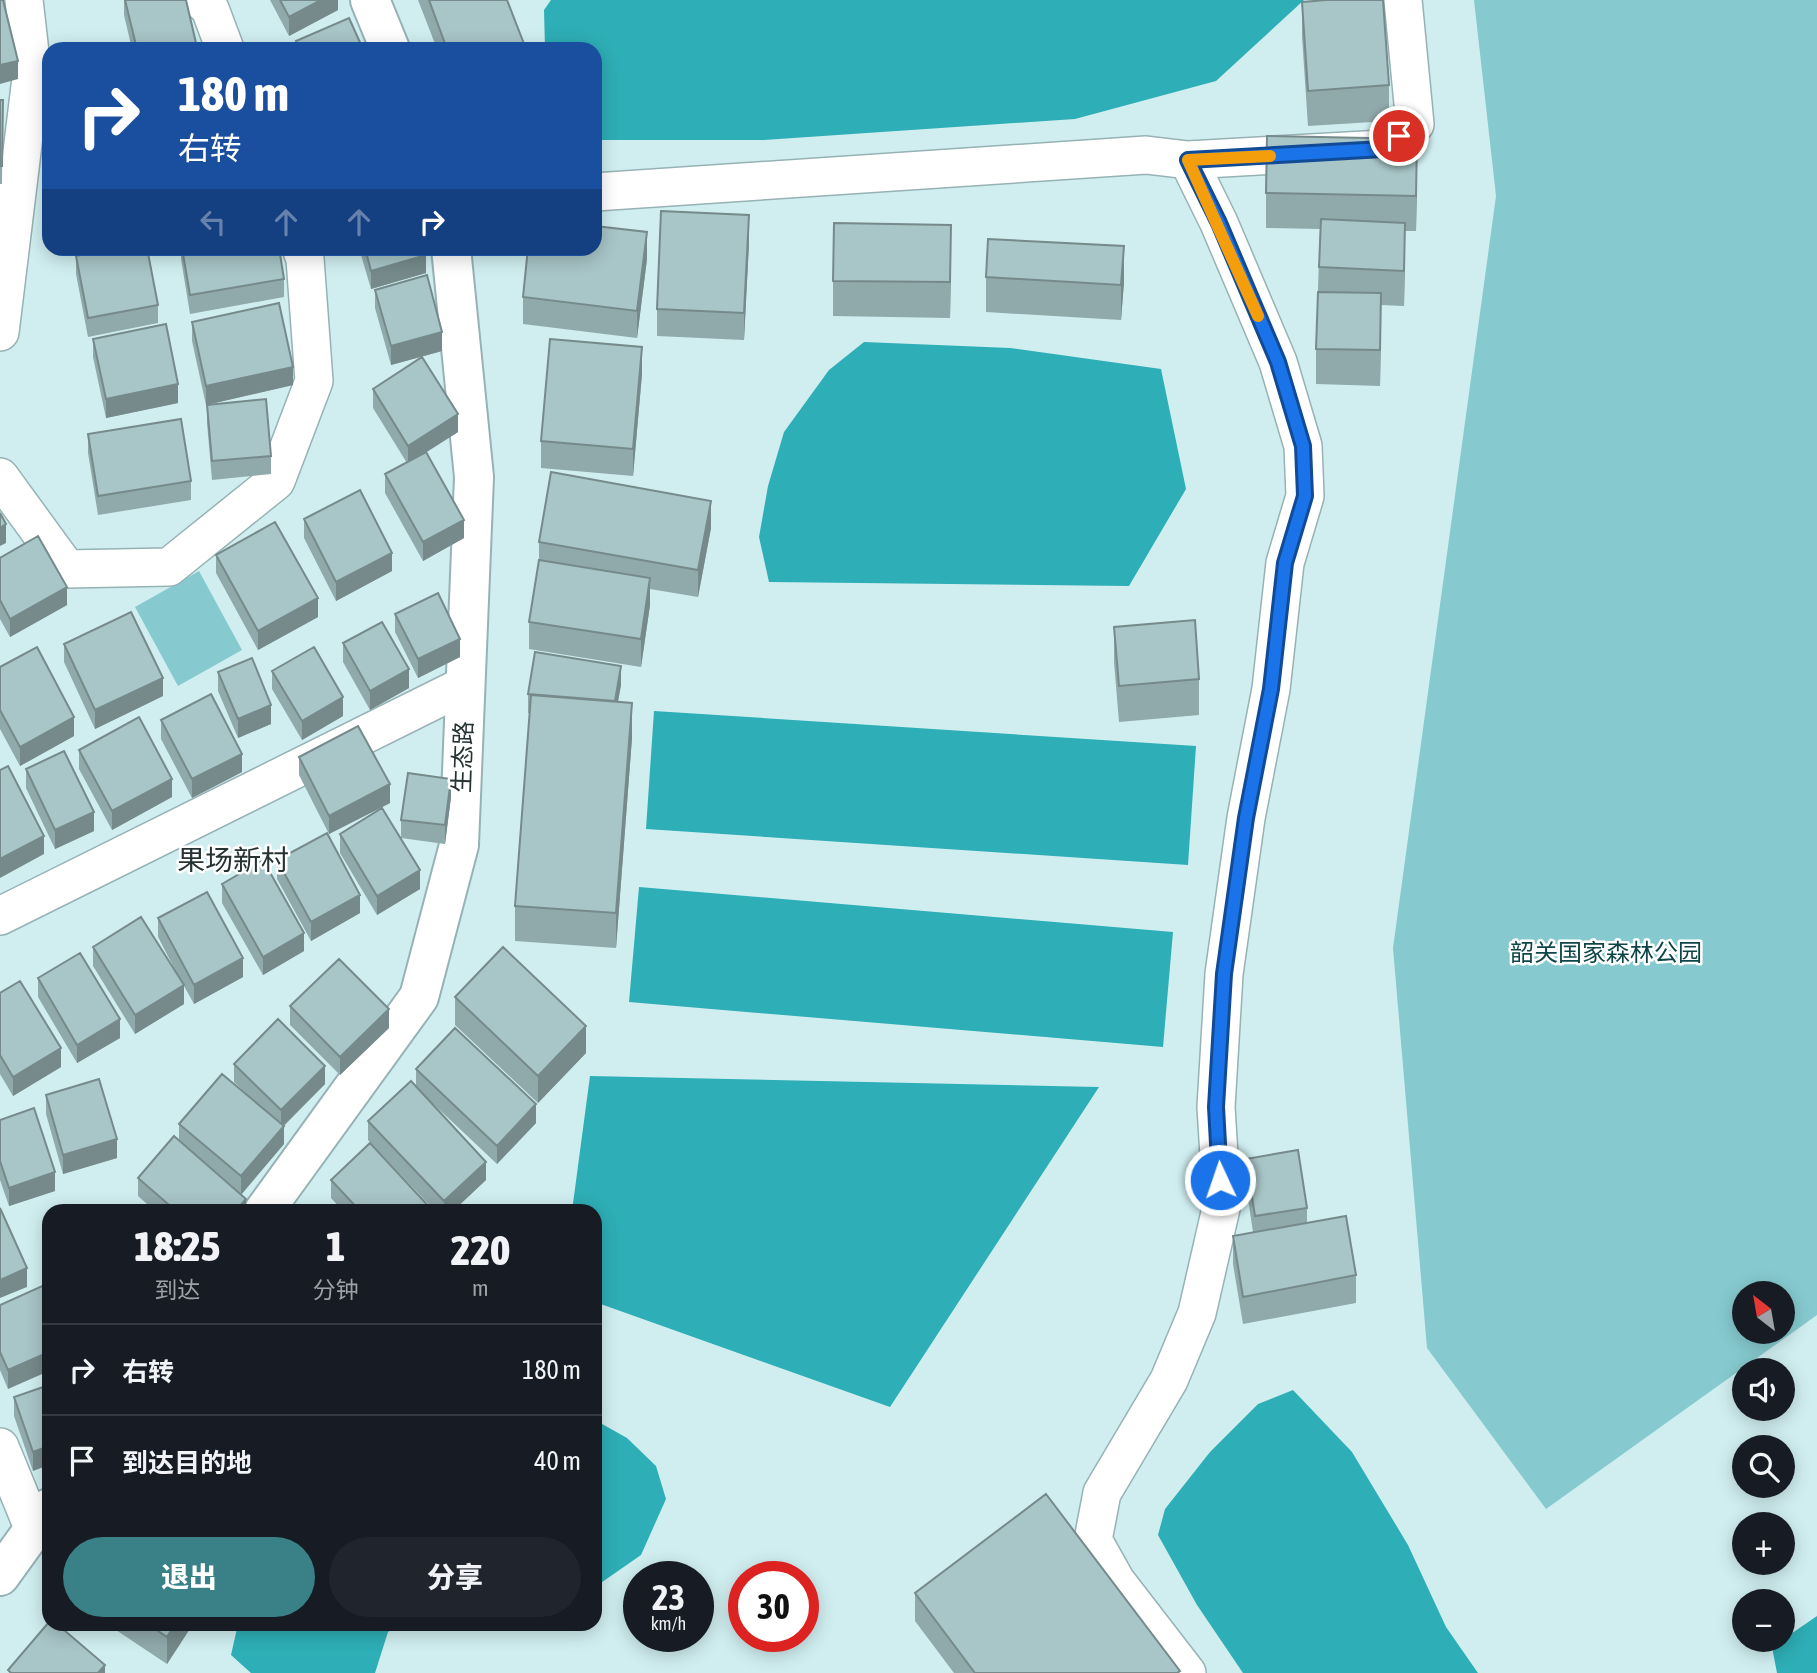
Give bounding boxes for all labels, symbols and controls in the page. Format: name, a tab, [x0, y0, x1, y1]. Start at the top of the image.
text: 180 m	[178, 65, 289, 121]
icon: right	[63, 70, 154, 161]
pin	[1369, 106, 1429, 166]
icon: arrive	[1380, 117, 1418, 155]
text: 右转	[178, 130, 242, 167]
icon: left	[194, 203, 232, 241]
icon: ahead	[267, 203, 305, 241]
icon: ahead	[340, 203, 378, 241]
icon: right	[413, 203, 451, 241]
street label: 生态路	[448, 721, 477, 793]
district label: 果场新村	[177, 844, 289, 876]
park label: 韶关国家森林公园	[1510, 939, 1702, 966]
position arrow	[1183, 1143, 1257, 1217]
text: 18:25	[134, 1222, 221, 1270]
text: 1	[326, 1222, 345, 1270]
text: 220	[451, 1226, 510, 1274]
text: m	[472, 1275, 489, 1301]
text: 到达	[154, 1277, 200, 1303]
text: 分钟	[313, 1277, 359, 1303]
north arrow	[1732, 1281, 1796, 1344]
map controls	[1732, 1281, 1795, 1652]
icon: right	[63, 1351, 101, 1389]
text: 180 m	[522, 1355, 581, 1385]
text: 右转	[122, 1357, 174, 1387]
button: sound	[1732, 1358, 1795, 1421]
button: search	[1732, 1435, 1795, 1498]
icon: arrive	[63, 1442, 101, 1480]
text: 40 m	[534, 1446, 581, 1476]
text: 到达目的地	[122, 1448, 252, 1478]
button: +	[1732, 1512, 1795, 1575]
button: 退出	[63, 1537, 315, 1617]
button: 分享	[329, 1537, 581, 1617]
speed limit sign: 30	[728, 1561, 819, 1652]
text: 23	[652, 1577, 685, 1617]
button: −	[1732, 1589, 1795, 1652]
text: km/h	[651, 1613, 686, 1634]

